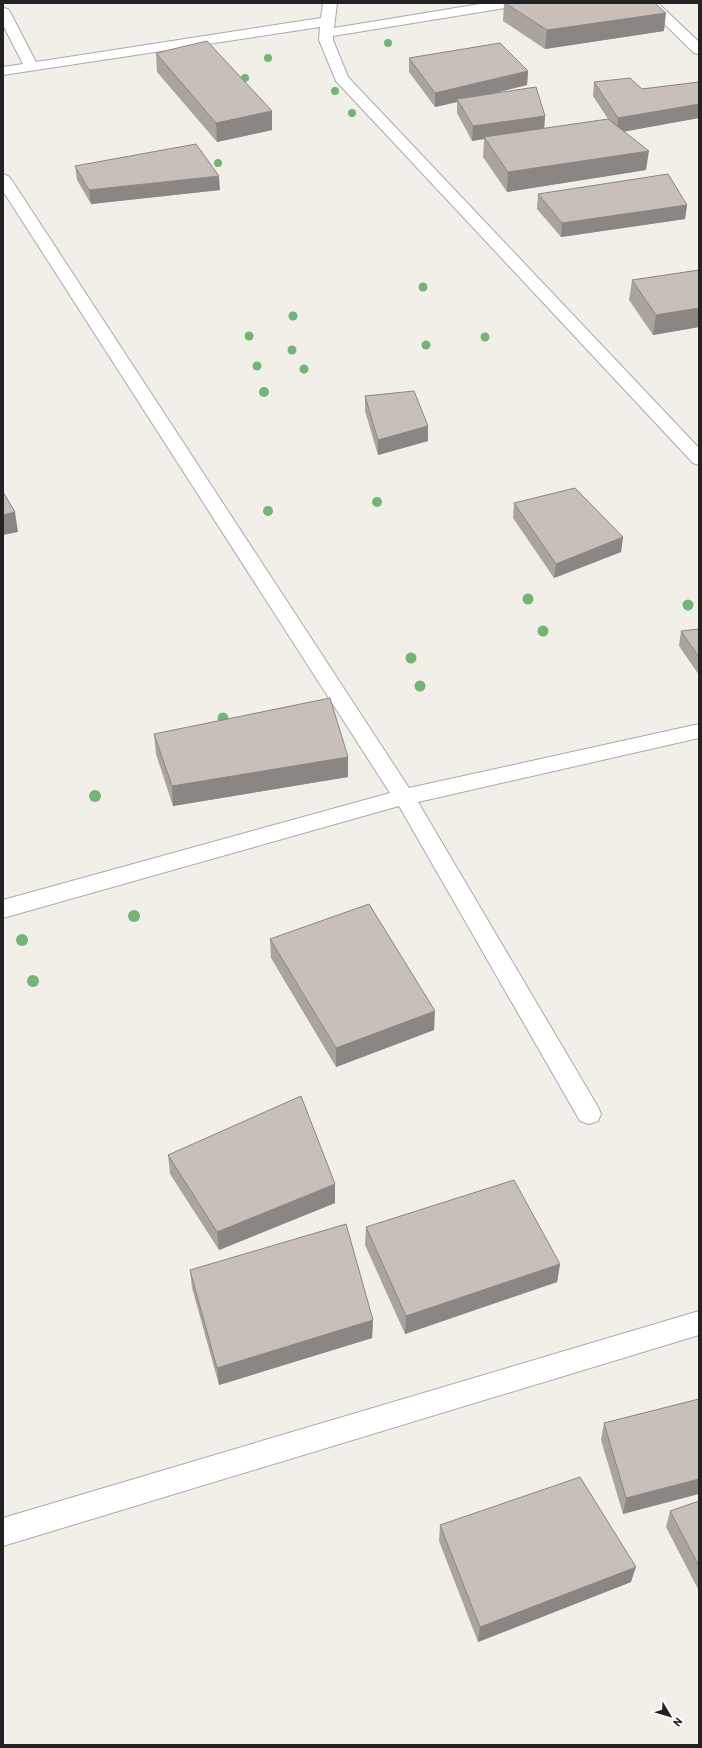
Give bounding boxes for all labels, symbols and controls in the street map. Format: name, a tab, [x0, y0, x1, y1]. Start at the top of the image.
north arrow	[650, 1696, 690, 1736]
text: N	[671, 1716, 686, 1729]

